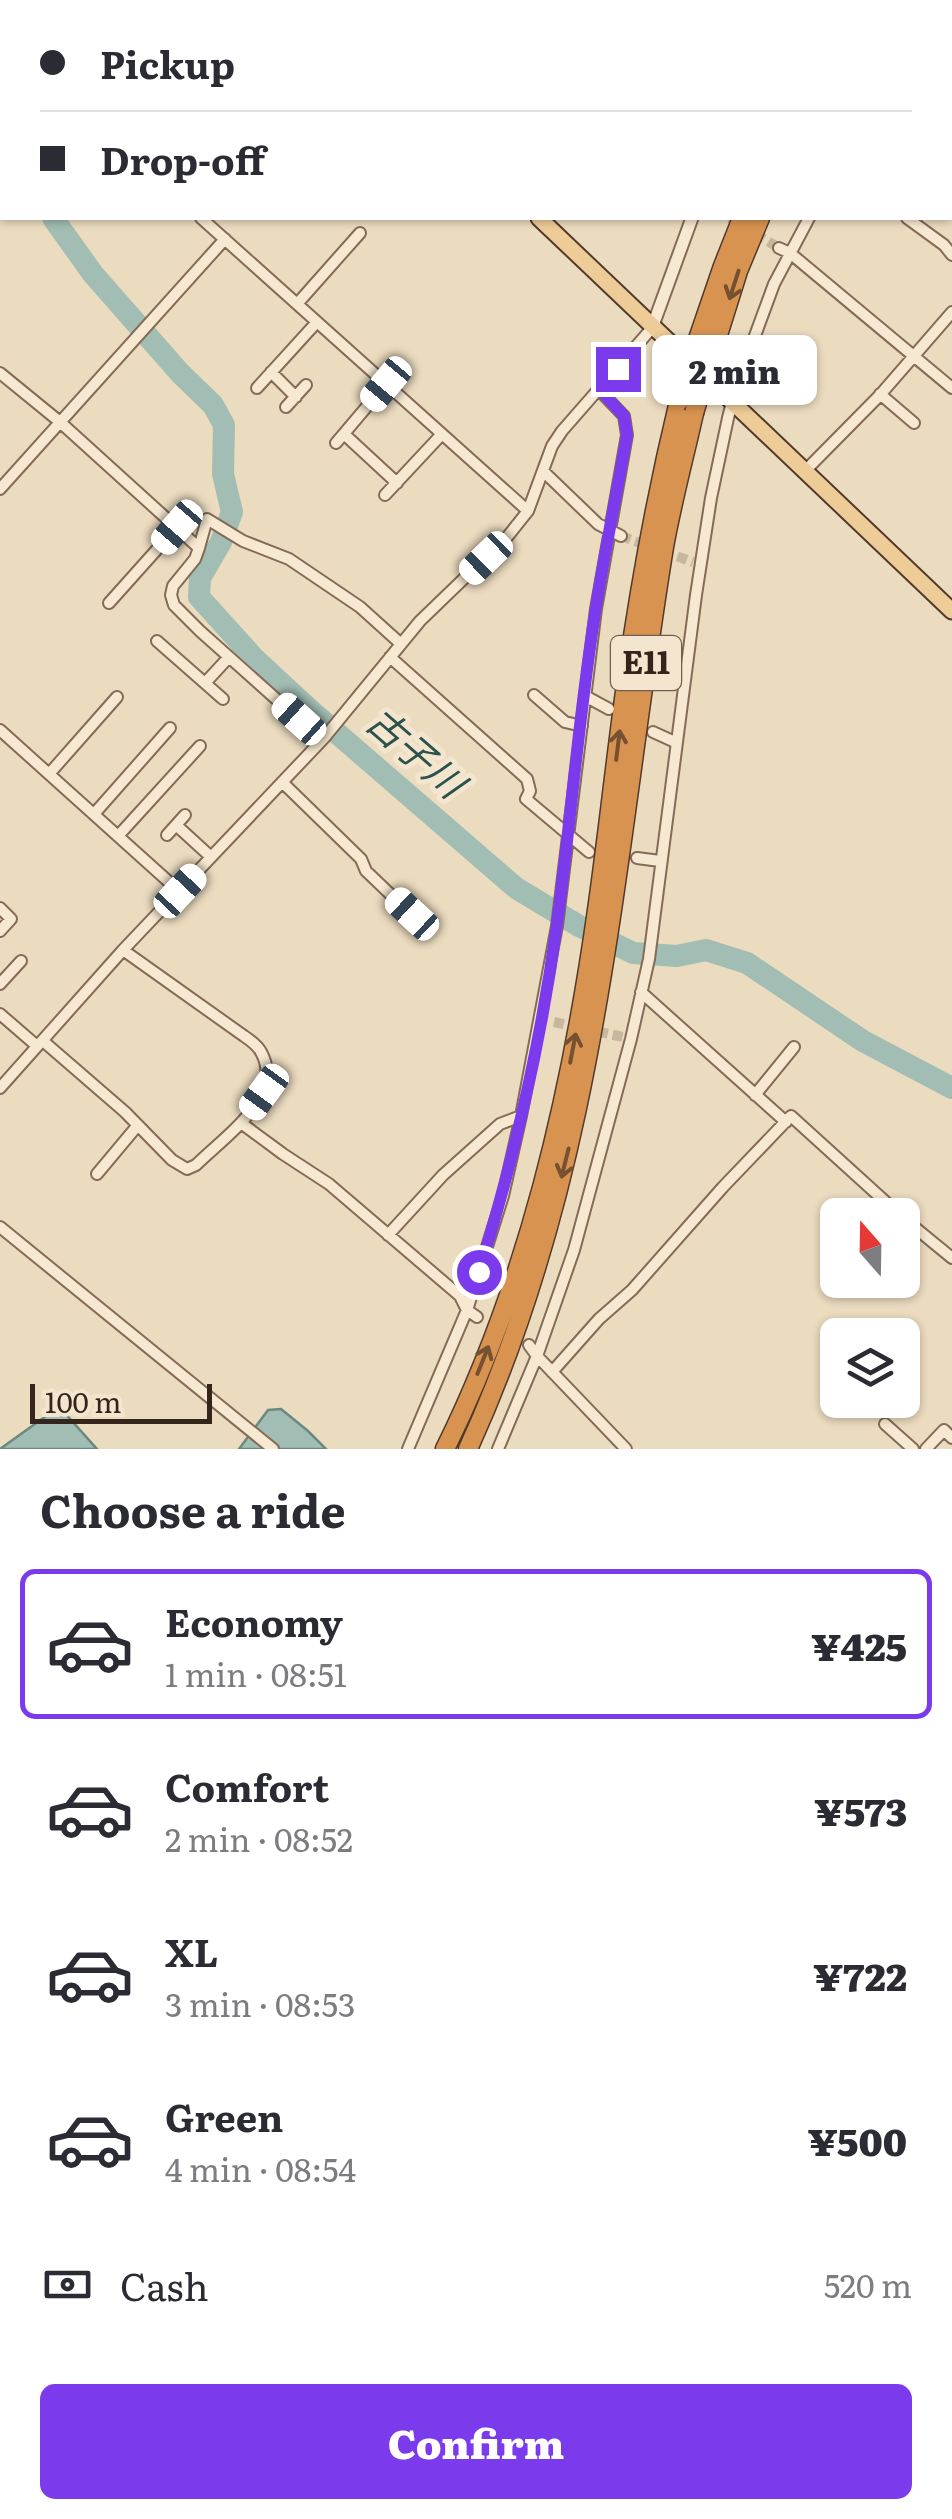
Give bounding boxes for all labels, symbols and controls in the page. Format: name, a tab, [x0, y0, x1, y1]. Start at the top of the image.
text: Pickup	[100, 34, 235, 91]
text: Drop-off	[100, 130, 265, 187]
one-way arrow	[723, 269, 741, 300]
callout: 2 min	[653, 334, 818, 404]
text: 2 min	[689, 346, 780, 394]
route end	[596, 347, 641, 392]
car	[355, 351, 417, 417]
car	[146, 495, 208, 559]
car	[454, 526, 518, 590]
road number: E11	[611, 636, 681, 690]
car	[267, 688, 331, 750]
water label: 古子川	[356, 691, 482, 812]
one-way arrow	[610, 730, 628, 762]
car	[149, 859, 211, 923]
car	[380, 883, 444, 945]
one-way arrow	[564, 1033, 583, 1065]
car	[234, 1059, 294, 1125]
one-way arrow	[555, 1146, 573, 1178]
north arrow	[820, 1198, 920, 1298]
map controls	[820, 1198, 920, 1418]
route start	[457, 1250, 502, 1295]
button: layers	[820, 1318, 920, 1418]
one-way arrow	[476, 1345, 494, 1375]
scale bar	[30, 1379, 212, 1424]
text: 100 m	[45, 1380, 122, 1422]
text: Choose a ride	[40, 1475, 346, 1542]
text: Economy	[165, 1592, 343, 1649]
icon: car	[45, 1599, 135, 1689]
text: ¥425	[811, 1616, 907, 1673]
text: 1 min · 08:51	[165, 1649, 347, 1697]
text: Comfort	[165, 1757, 329, 1814]
icon: car	[45, 1764, 135, 1854]
text: ¥573	[814, 1781, 907, 1838]
text: 2 min · 08:52	[165, 1814, 353, 1862]
text: XL	[165, 1922, 218, 1979]
icon: car	[45, 1929, 135, 2019]
text: ¥722	[813, 1946, 907, 2003]
text: 3 min · 08:53	[165, 1979, 355, 2027]
text: Green	[165, 2087, 283, 2144]
icon: car	[45, 2094, 135, 2184]
text: ¥500	[808, 2111, 907, 2168]
text: 4 min · 08:54	[165, 2144, 356, 2192]
text: Cash	[120, 2256, 209, 2313]
icon: cash	[40, 2257, 95, 2312]
text: 520 m	[824, 2260, 912, 2308]
button: Confirm	[40, 2384, 912, 2499]

